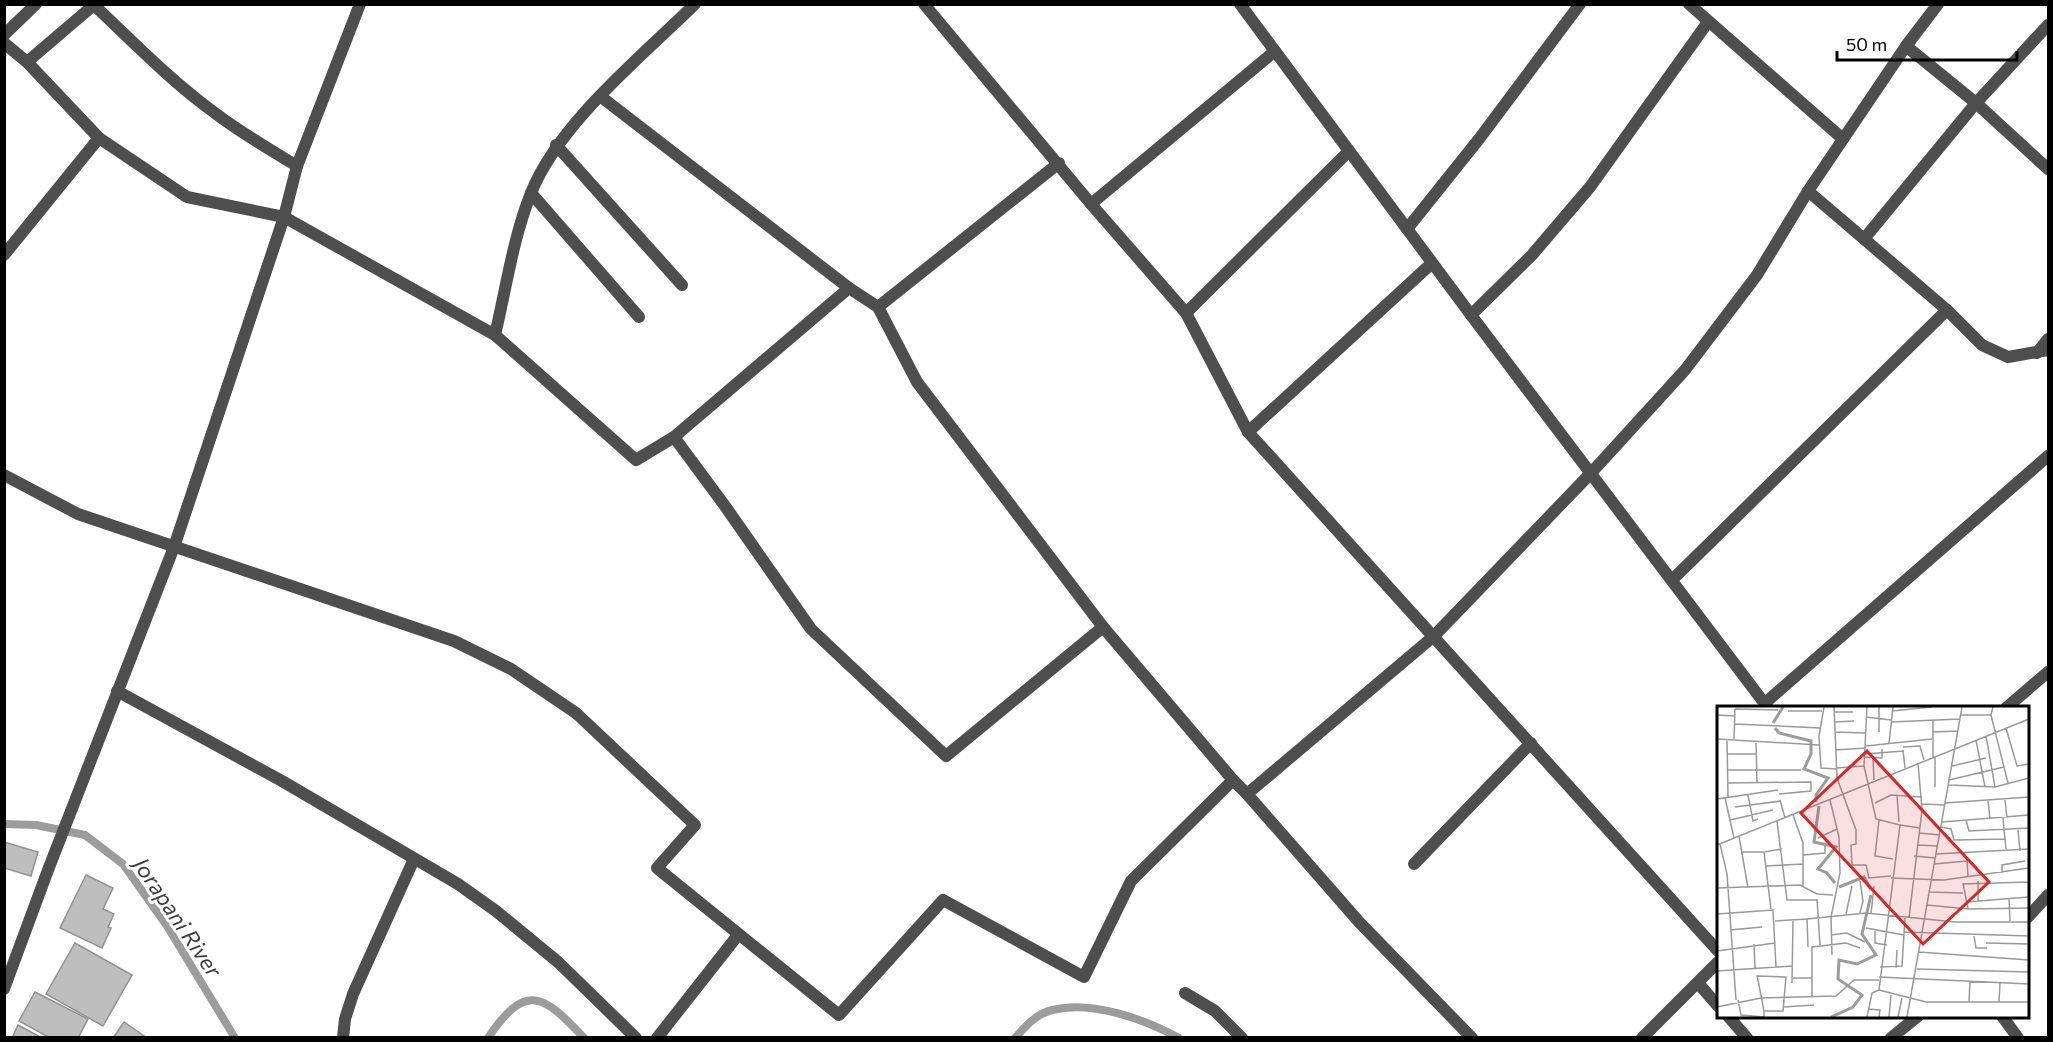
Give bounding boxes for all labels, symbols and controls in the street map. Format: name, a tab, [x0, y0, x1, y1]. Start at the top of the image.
scale bar	[1837, 24, 2017, 62]
text: 50 m	[1846, 33, 1887, 55]
inset map	[1717, 706, 2029, 1018]
water label: Jorapani River	[127, 850, 229, 983]

